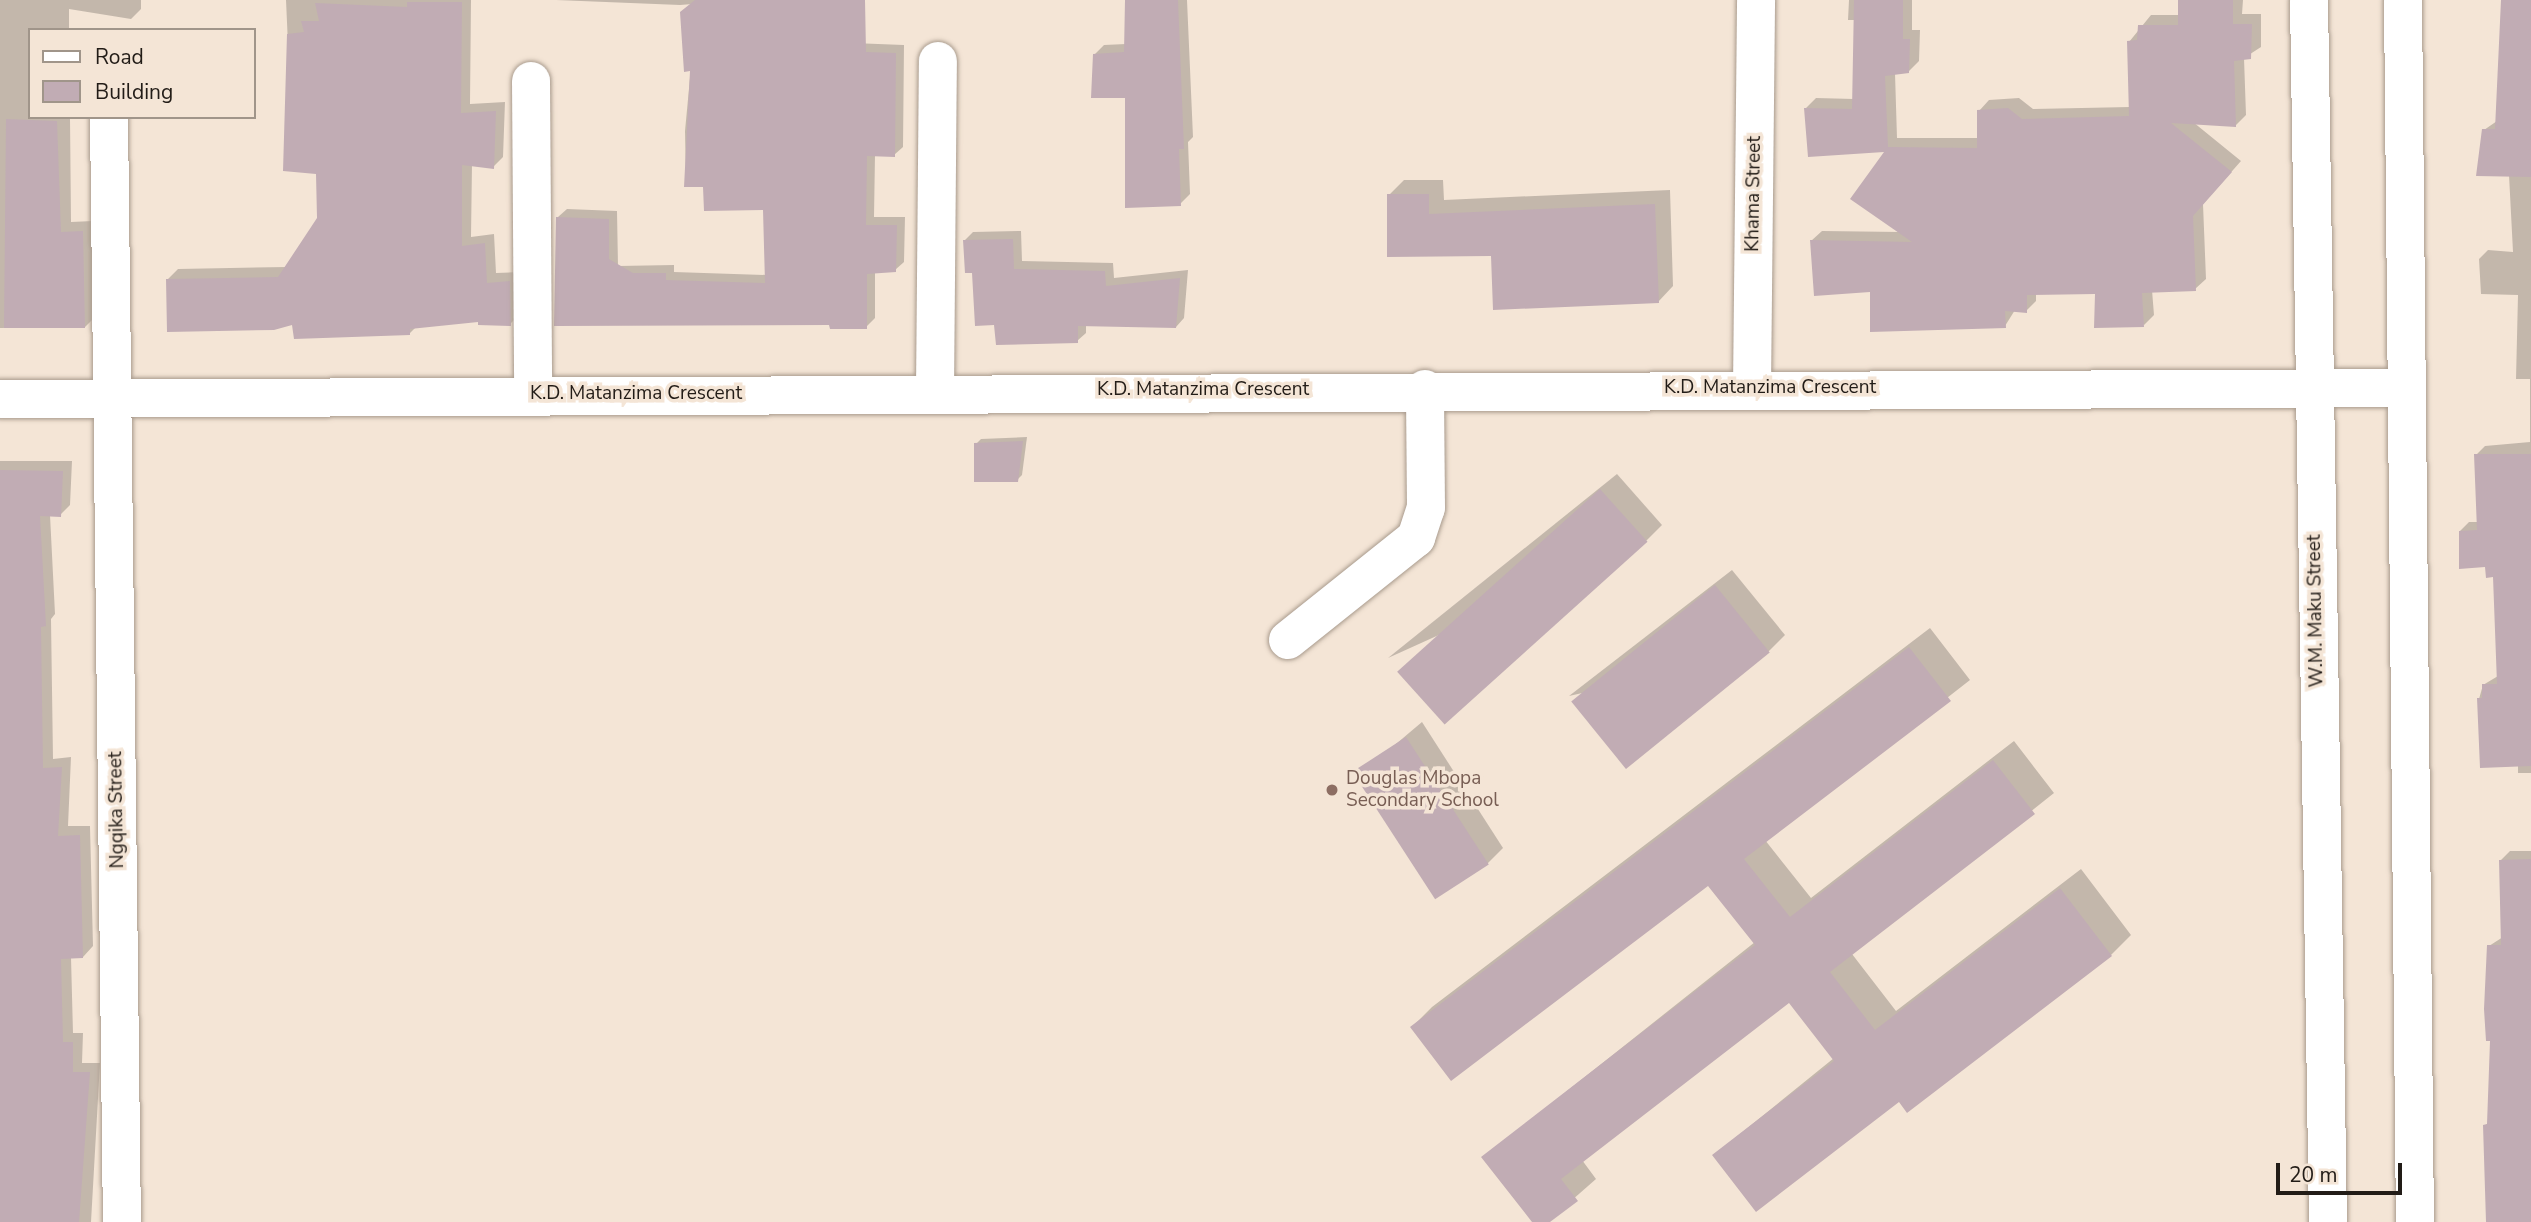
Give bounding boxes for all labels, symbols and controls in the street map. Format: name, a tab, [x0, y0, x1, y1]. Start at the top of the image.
legend	[28, 28, 256, 119]
text: Road	[95, 43, 144, 71]
text: Building	[95, 78, 173, 106]
street label: Khama Street	[1742, 136, 1766, 252]
street label: K.D. Matanzima Crescent	[1664, 377, 1876, 399]
street label: K.D. Matanzima Crescent	[1097, 379, 1309, 401]
street label: K.D. Matanzima Crescent	[530, 383, 742, 405]
street label: W.M. Maku Street	[2303, 534, 2329, 688]
street label: Ngqika Street	[105, 751, 129, 869]
place label: Douglas Mbopa Secondary School	[1346, 768, 1499, 812]
marker: Douglas Mbopa Secondary School	[1324, 782, 1340, 798]
scale bar	[2279, 1148, 2405, 1192]
text: 20 m	[2289, 1161, 2338, 1189]

